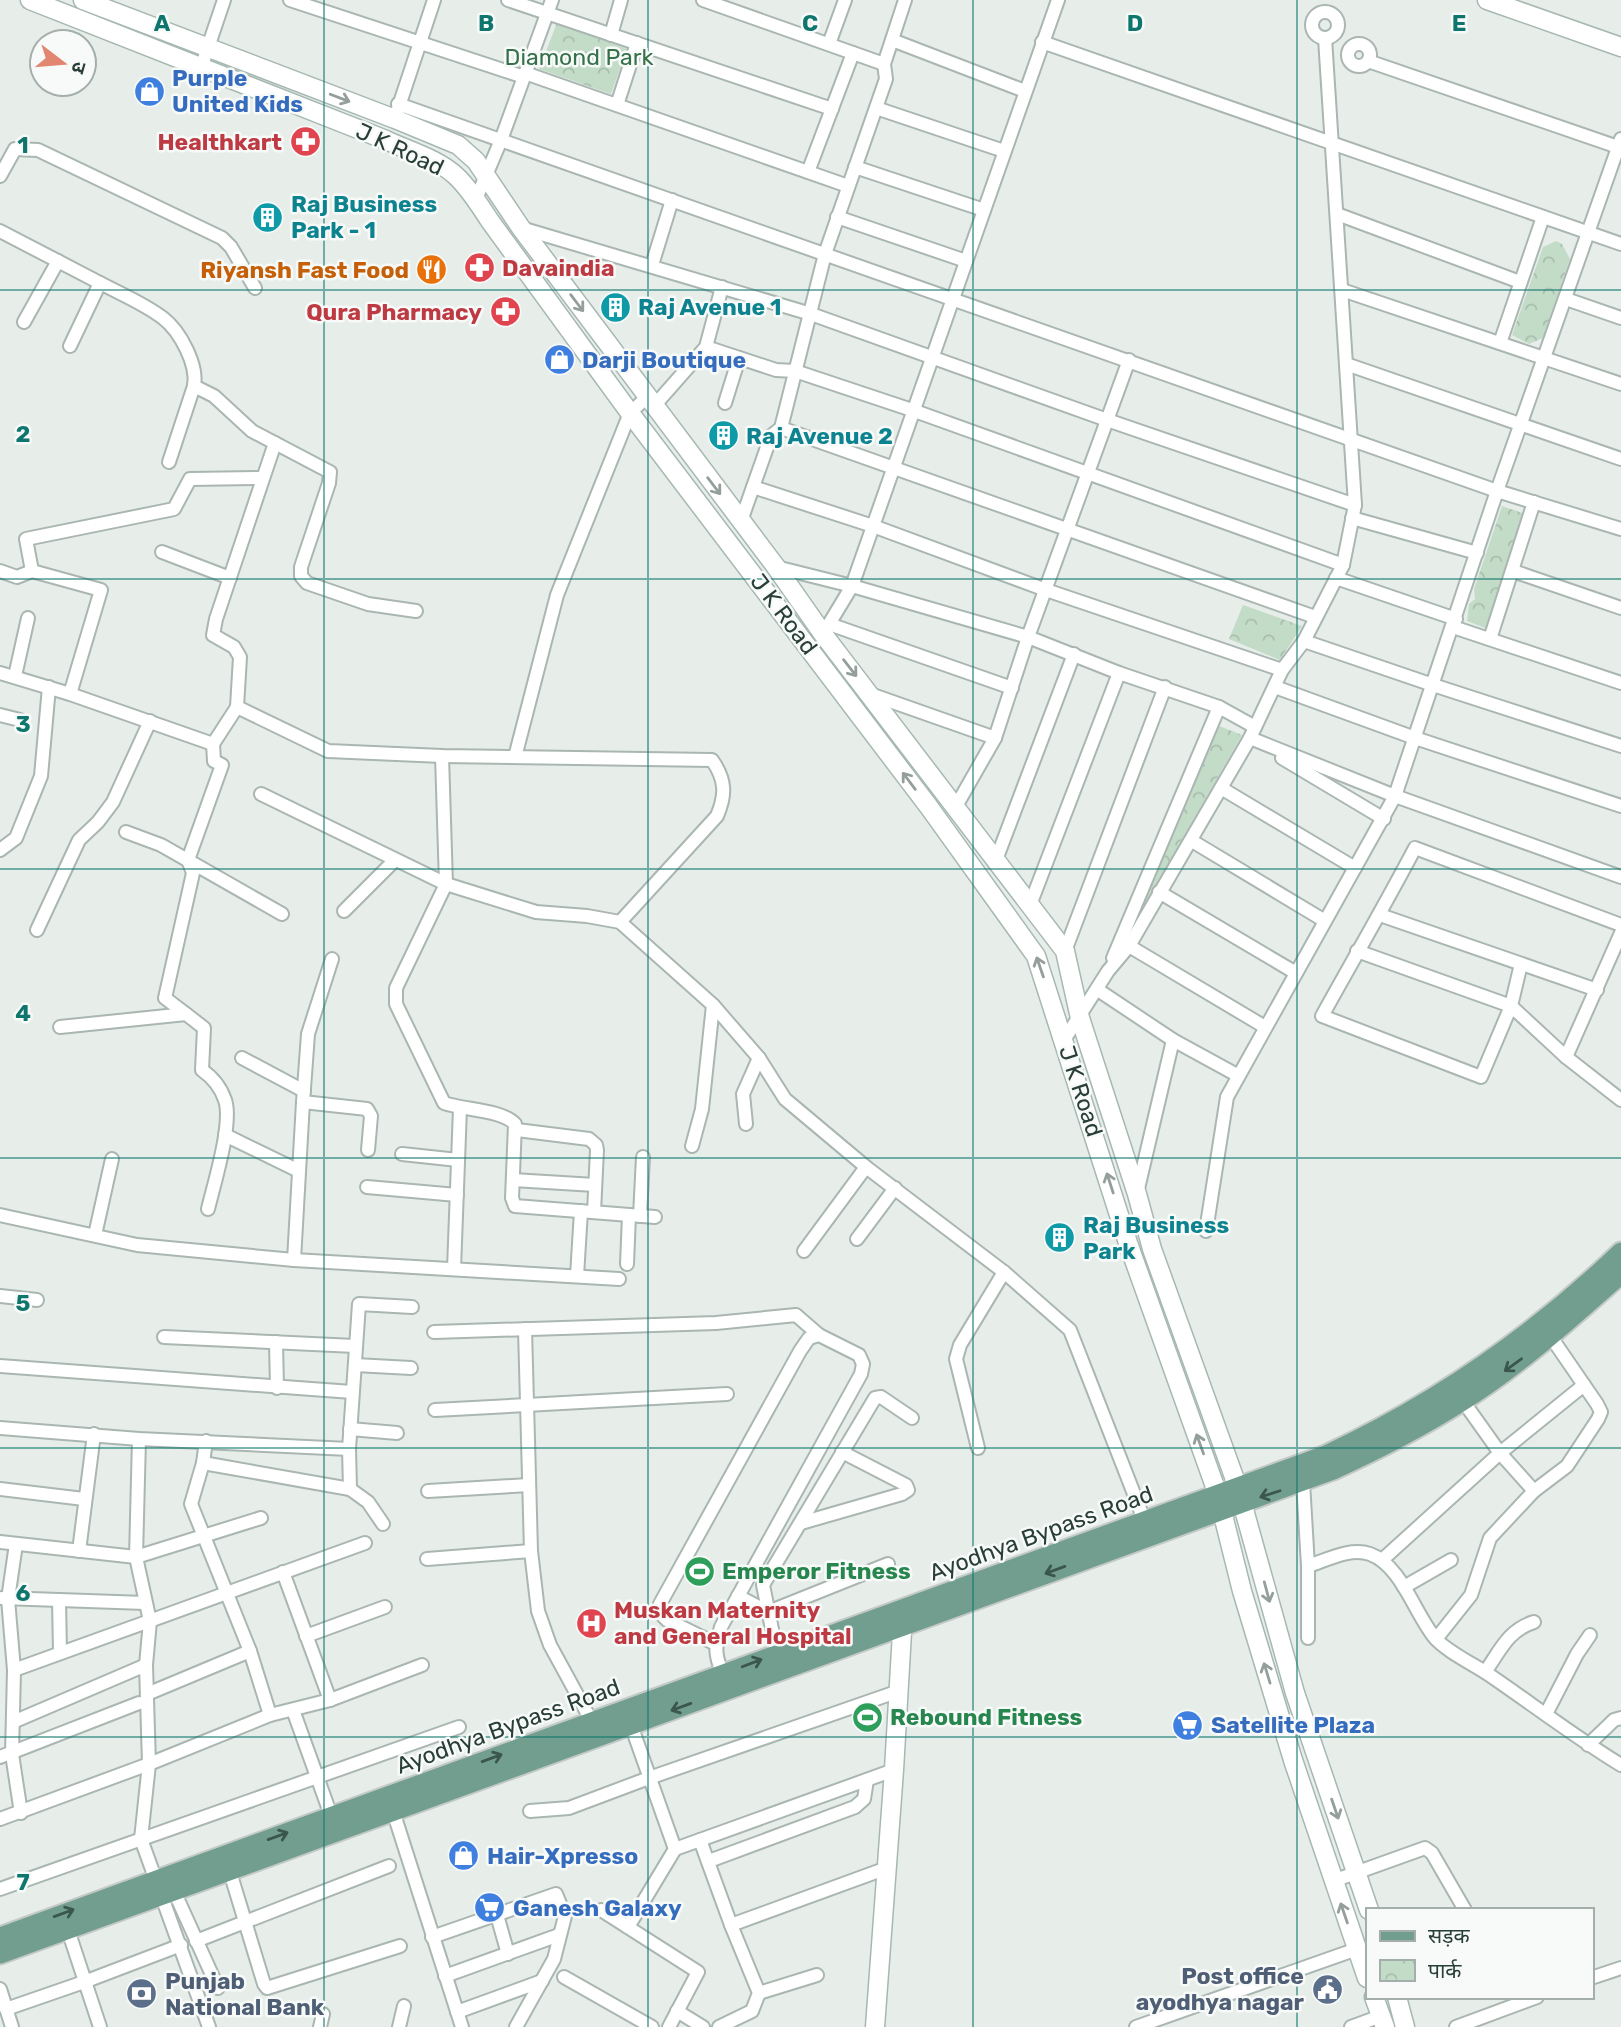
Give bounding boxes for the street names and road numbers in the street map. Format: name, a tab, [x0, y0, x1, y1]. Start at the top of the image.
street label: J K Road	[352, 116, 448, 182]
street label: J K Road	[745, 568, 823, 660]
street label: J K Road	[1053, 1042, 1109, 1140]
street label: Ayodhya Bypass Road	[925, 1479, 1157, 1587]
street label: Ayodhya Bypass Road	[392, 1672, 624, 1780]

